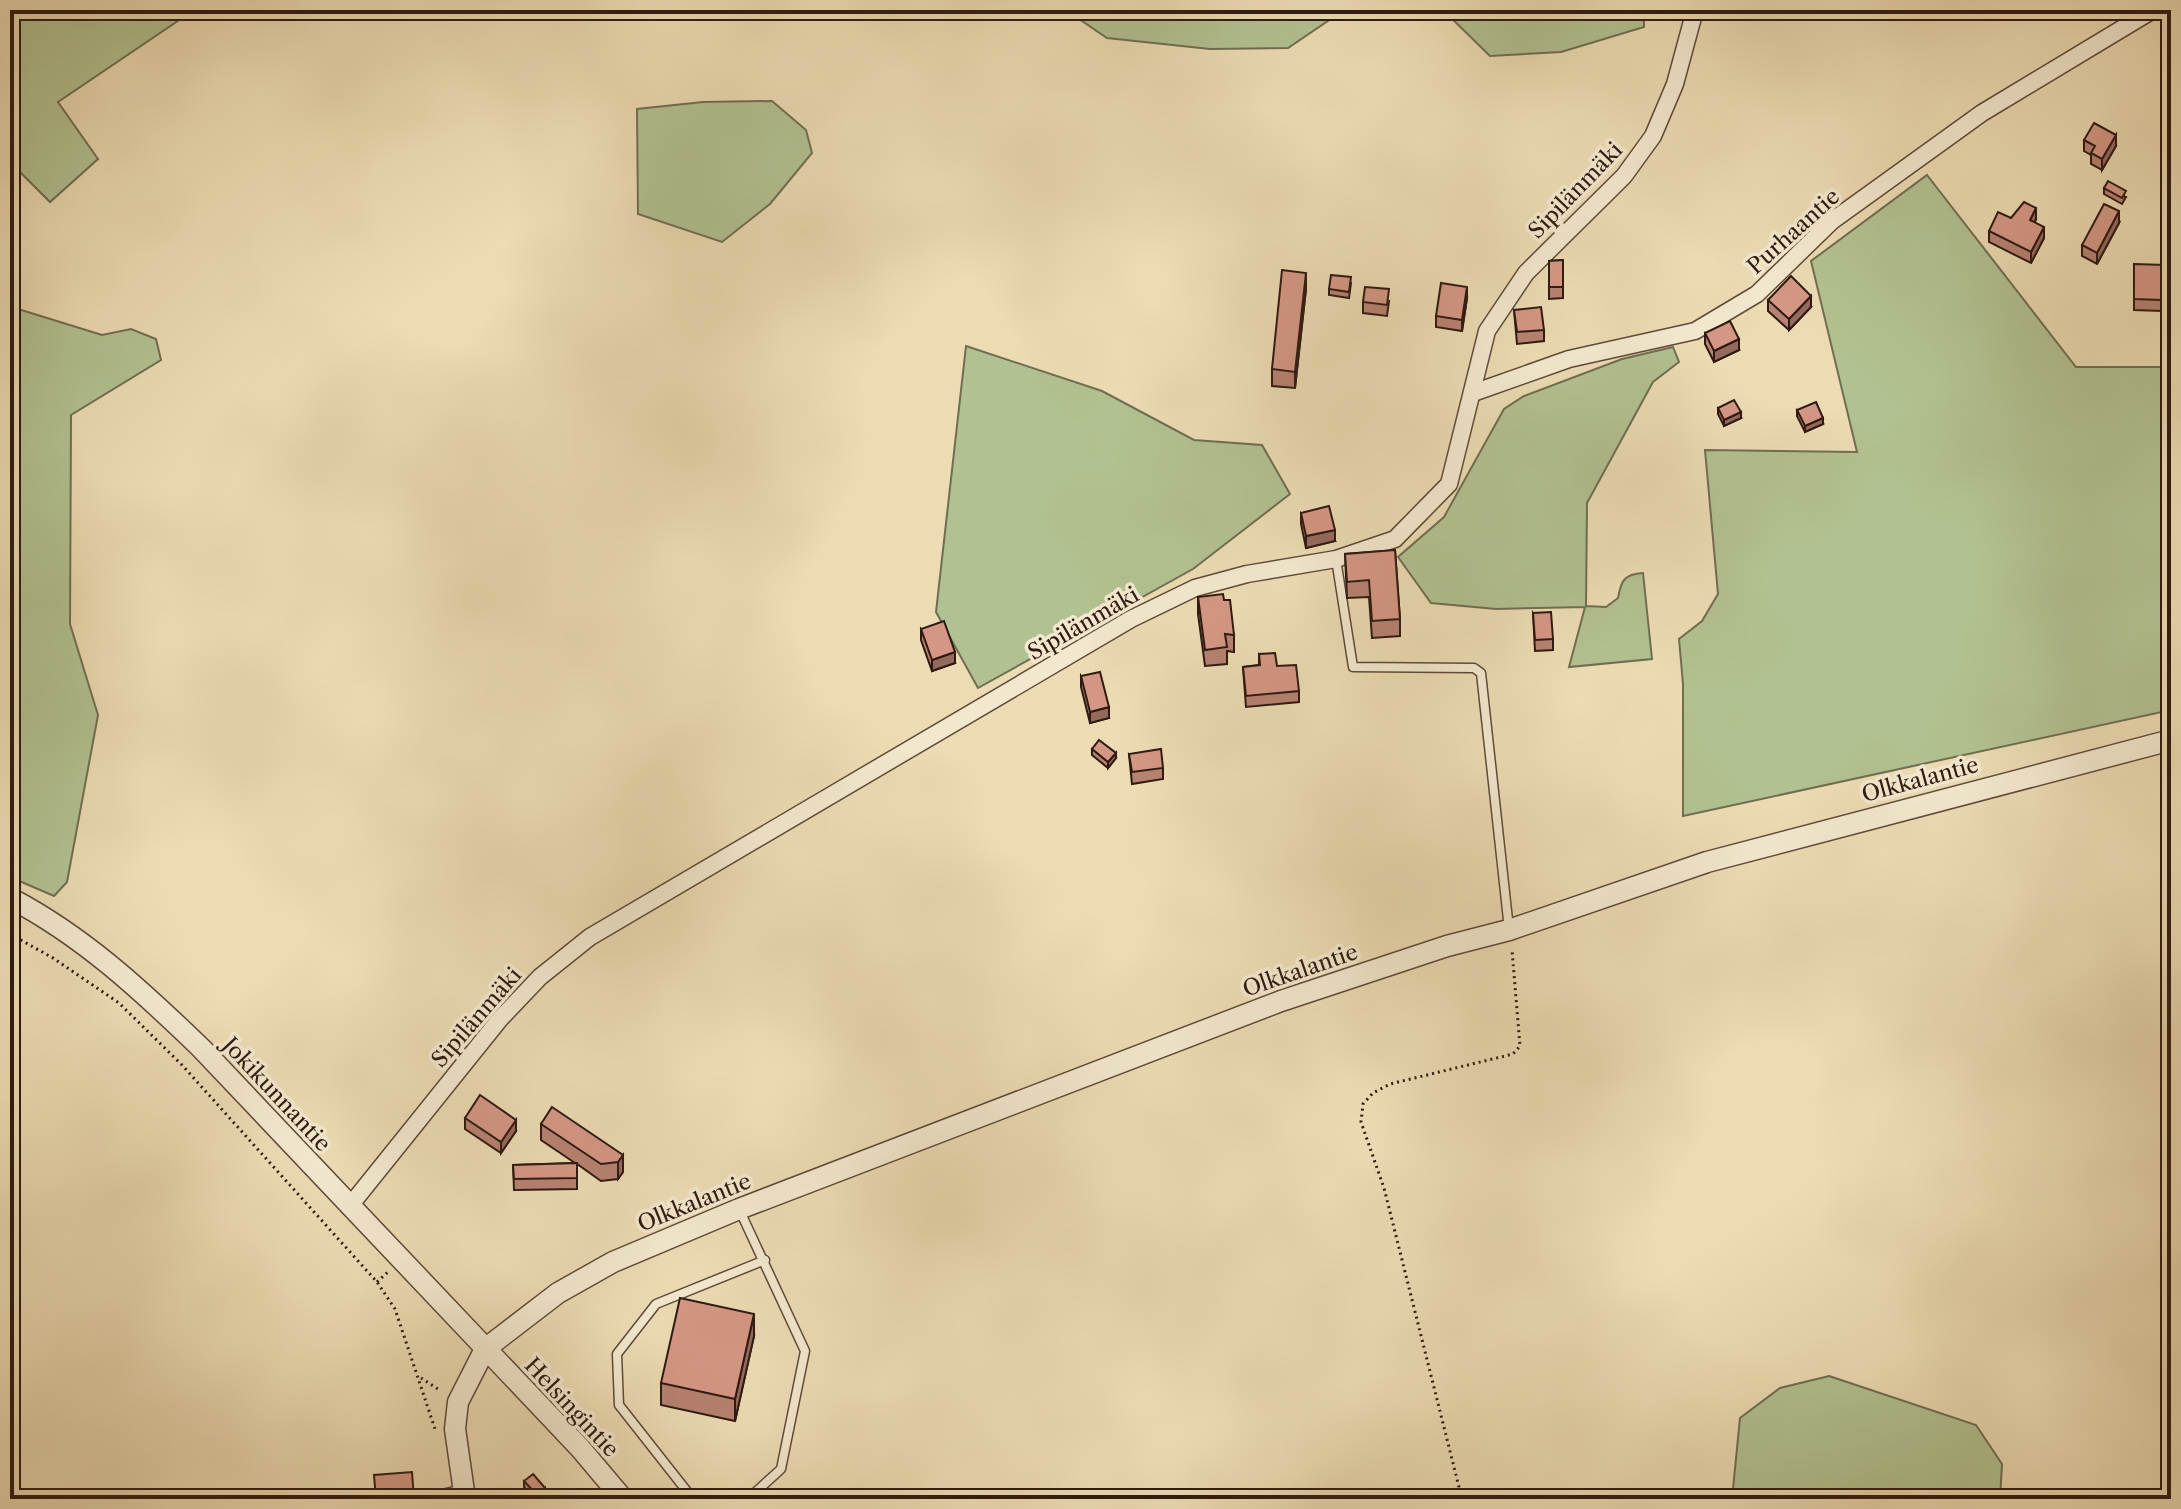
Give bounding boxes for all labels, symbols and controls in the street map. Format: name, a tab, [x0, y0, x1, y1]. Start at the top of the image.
street label: Sipilänmäki	[1523, 136, 1628, 244]
street label: Purhaantie	[1742, 183, 1845, 280]
street label: Sipilänmäki	[1023, 581, 1144, 666]
street label: Olkkalantie	[1859, 751, 1982, 808]
street label: Olkkalantie	[1239, 938, 1361, 1003]
street label: Sipilänmäki	[426, 962, 527, 1073]
street label: Jokikunnantie	[215, 1029, 336, 1157]
street label: Olkkalantie	[634, 1167, 755, 1237]
street label: Helsingintie	[519, 1352, 625, 1463]

